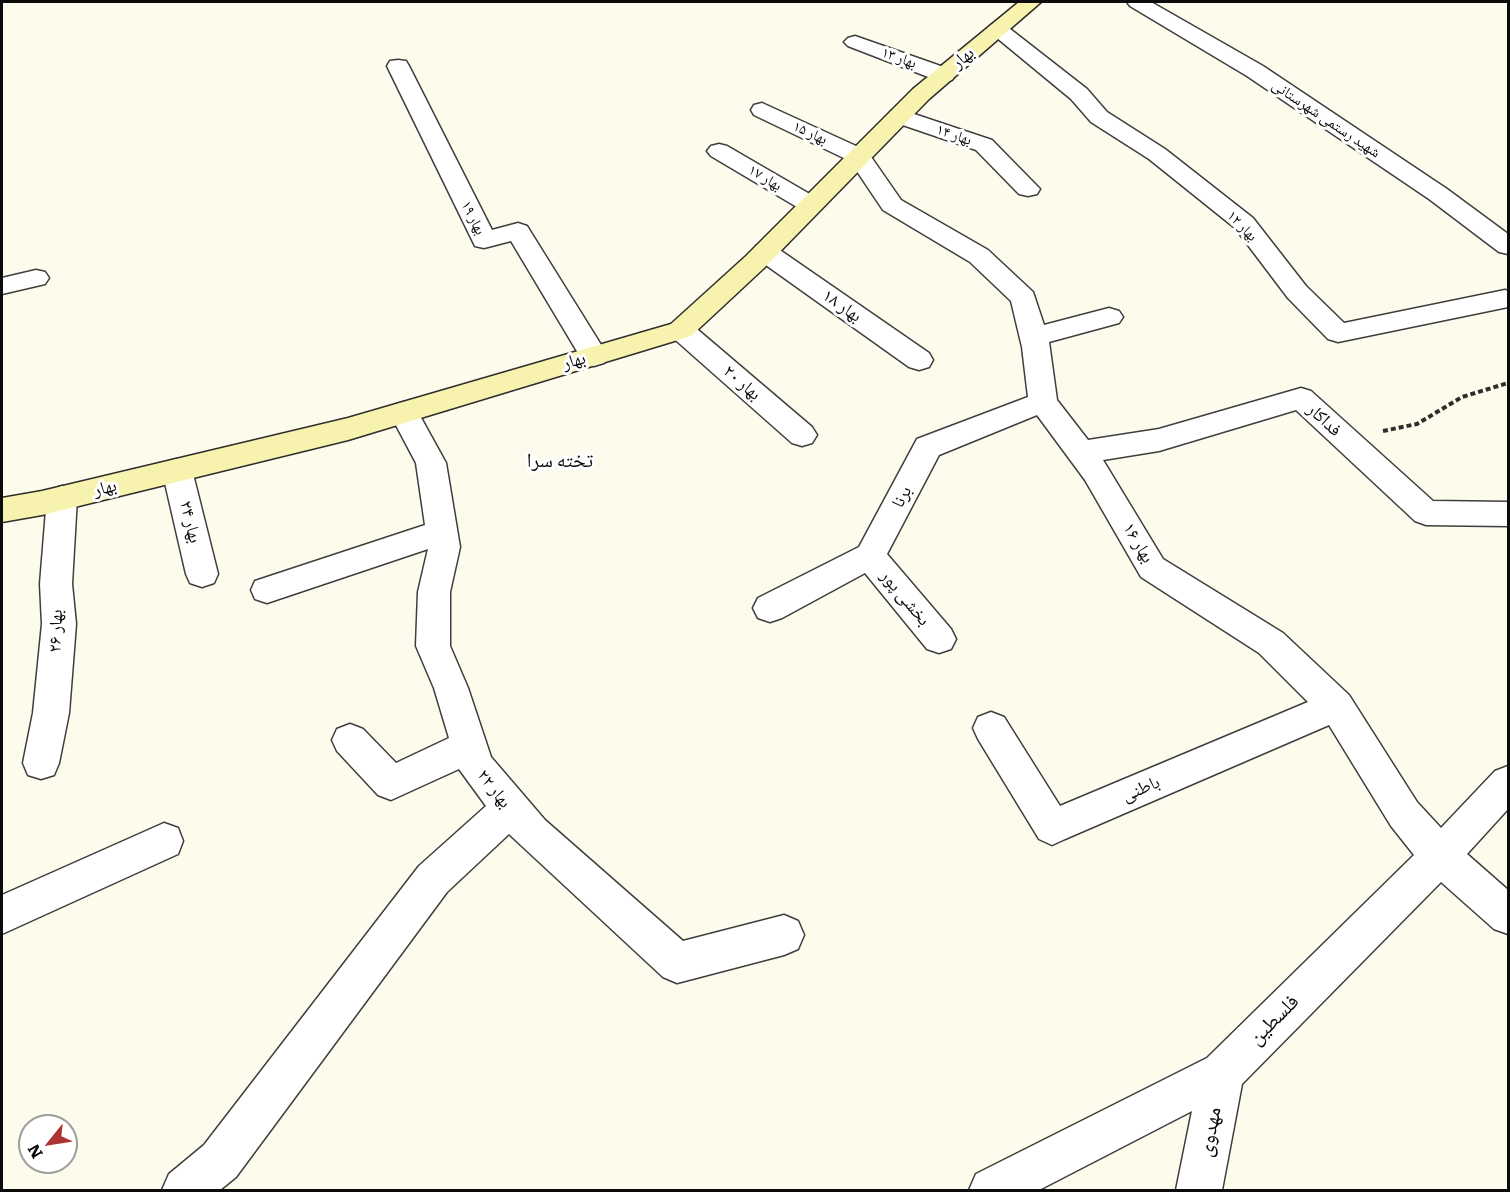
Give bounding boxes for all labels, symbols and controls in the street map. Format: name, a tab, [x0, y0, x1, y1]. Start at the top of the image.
street label: بهار	[947, 42, 979, 74]
street label: بهار ۱۳	[879, 43, 919, 73]
street label: شهید رستمی شهرستانی	[1268, 76, 1384, 162]
street label: بهار ۱۵	[790, 117, 830, 149]
street label: بهار ۱۴	[934, 121, 974, 149]
street label: بهار ۱۷	[745, 161, 785, 195]
street label: بهار ۱۹	[457, 198, 489, 238]
street label: بهار ۱۲	[1223, 207, 1261, 245]
street label: بهار ۱۸	[818, 285, 866, 327]
street label: بهار	[560, 347, 588, 375]
street label: بهار ۲۰	[719, 361, 765, 405]
street label: فداکار	[1302, 399, 1346, 441]
district label: تخته سرا	[527, 449, 593, 473]
street label: بهار	[91, 475, 119, 501]
street label: برنا	[887, 482, 917, 512]
street label: بهار ۲۴	[174, 498, 206, 546]
street label: بهار ۱۶	[1118, 519, 1158, 567]
street label: بخشی پور	[875, 566, 935, 630]
street label: بهار ۲۶	[44, 609, 68, 653]
street label: بهار ۲۲	[472, 765, 516, 813]
street label: باطنی	[1119, 771, 1163, 807]
street label: فلسطین	[1244, 990, 1304, 1050]
street label: مهدوی	[1193, 1105, 1227, 1159]
north arrow	[18, 1114, 78, 1174]
text: N	[20, 1140, 48, 1164]

